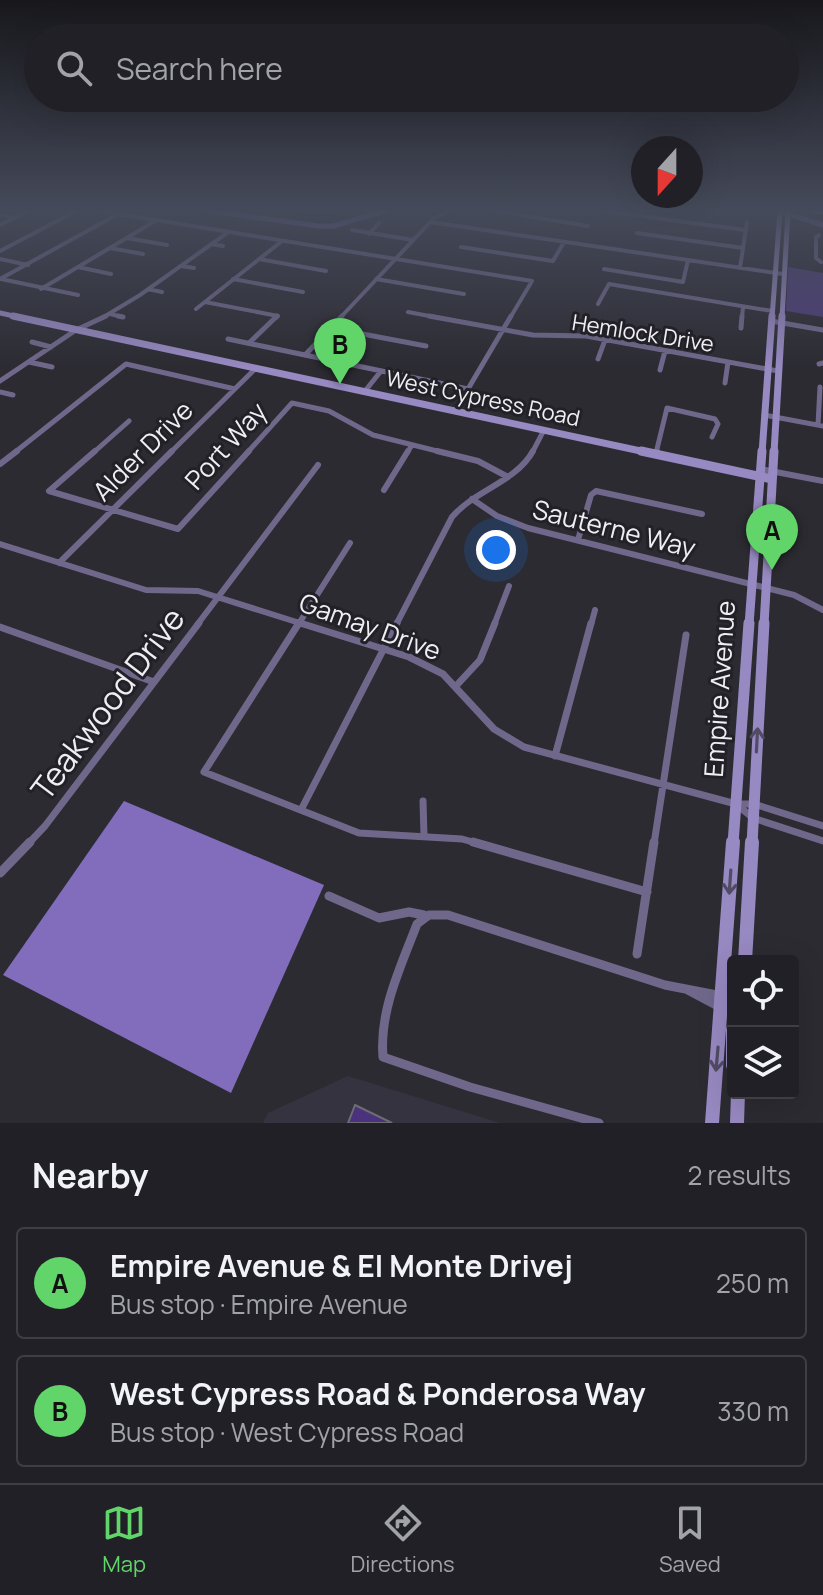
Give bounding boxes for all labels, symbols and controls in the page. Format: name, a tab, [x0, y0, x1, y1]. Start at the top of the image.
search box	[24, 24, 799, 112]
icon: search	[52, 46, 96, 90]
text: Search here	[116, 48, 283, 89]
north arrow	[631, 136, 703, 208]
street label: Hemlock Drive	[570, 307, 716, 359]
pin: B	[314, 318, 366, 384]
street label: West Cypress Road	[383, 363, 583, 433]
street label: Alder Drive	[84, 392, 200, 508]
street label: Port Way	[176, 393, 274, 497]
street label: Sauterne Way	[529, 490, 700, 566]
pin: A	[746, 504, 798, 570]
your location	[476, 530, 516, 570]
street label: Gamay Drive	[295, 584, 446, 668]
street label: Teakwood Drive	[20, 598, 194, 809]
street label: Empire Avenue	[695, 599, 743, 778]
one-way arrow	[750, 727, 765, 754]
one-way arrow	[722, 868, 737, 895]
map controls	[727, 955, 799, 1099]
button: locate	[727, 955, 799, 1027]
button: layers	[727, 1027, 799, 1099]
one-way arrow	[709, 1046, 724, 1072]
text: Nearby	[32, 1152, 148, 1198]
text: 2 results	[687, 1157, 791, 1193]
text: Empire Avenue & El Monte Drivej	[110, 1245, 573, 1286]
text: A	[51, 1265, 69, 1301]
text: 250 m	[716, 1265, 789, 1301]
text: Bus stop · Empire Avenue	[110, 1286, 408, 1322]
text: West Cypress Road & Ponderosa Way	[110, 1373, 646, 1414]
text: B	[52, 1393, 68, 1429]
text: 330 m	[717, 1393, 789, 1429]
text: Bus stop · West Cypress Road	[110, 1414, 464, 1450]
tab: Map	[102, 1501, 146, 1579]
tab: Directions	[350, 1501, 455, 1579]
tab: Saved	[659, 1501, 721, 1579]

